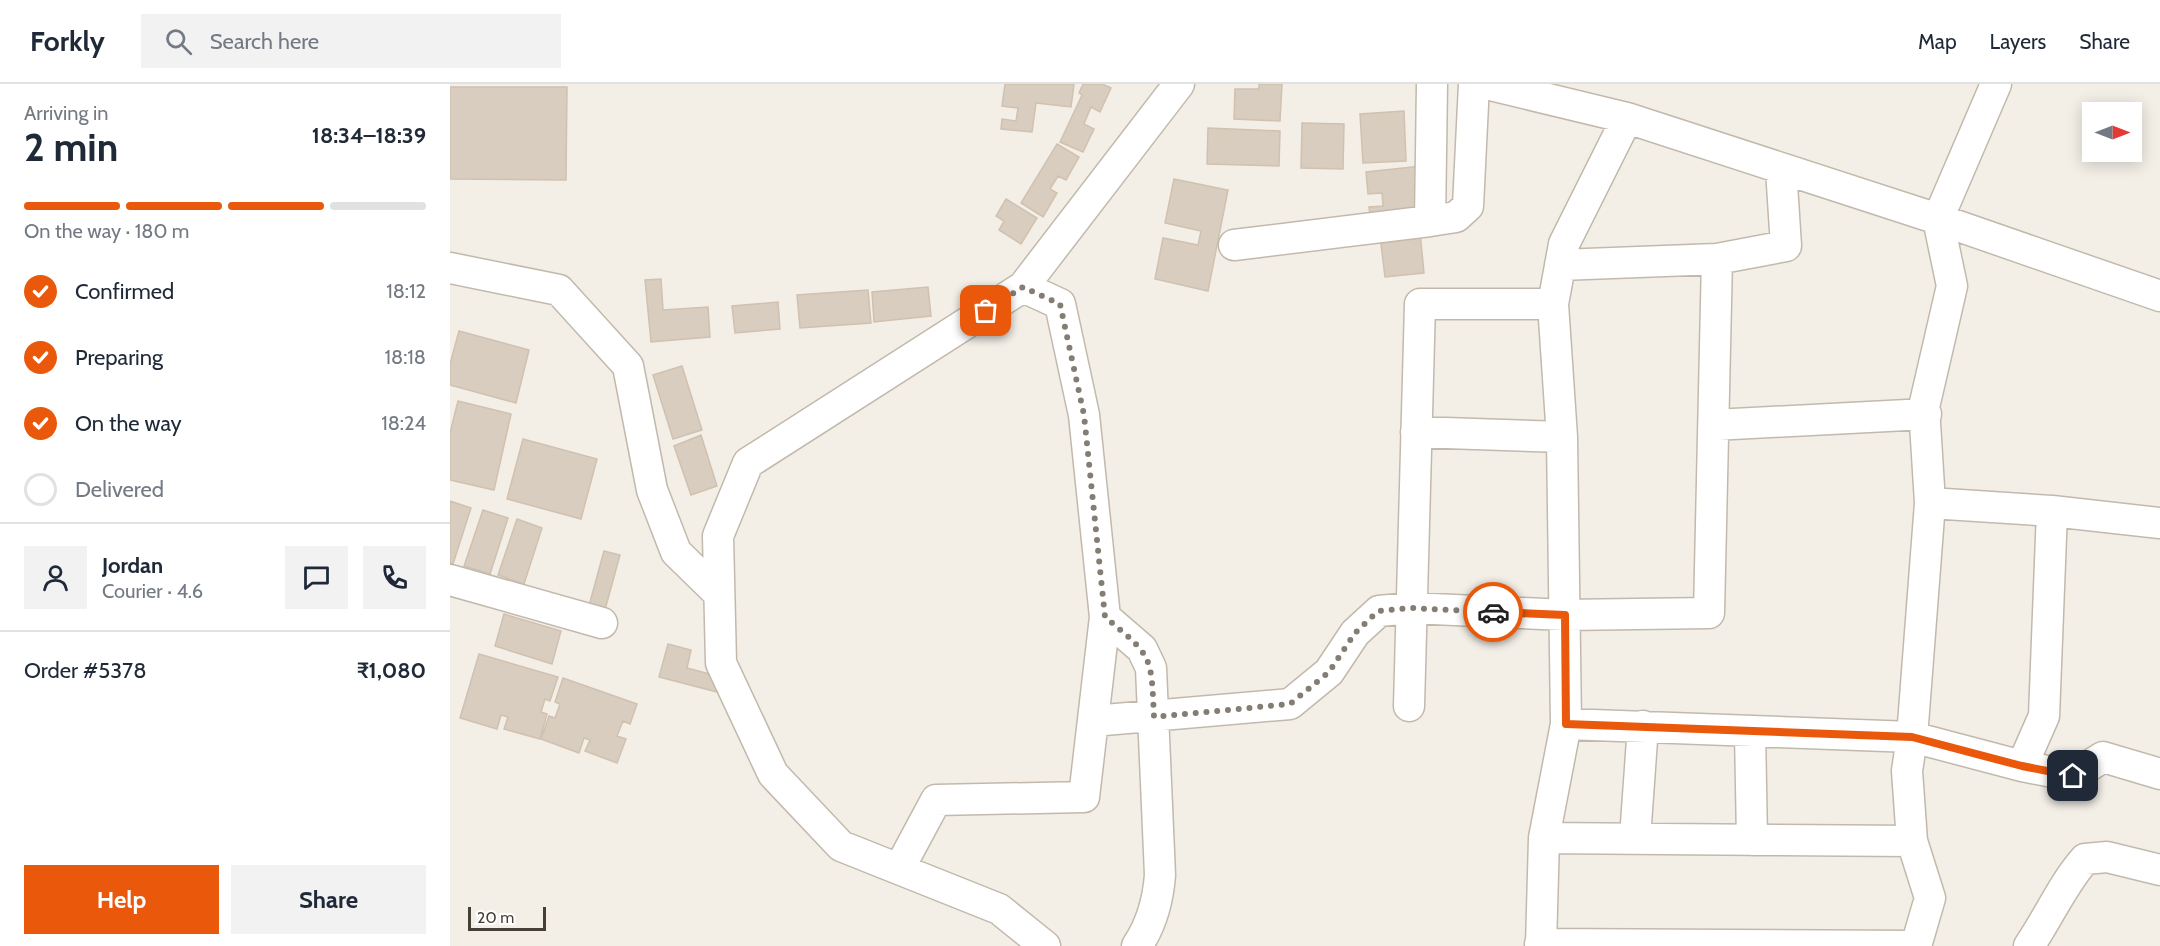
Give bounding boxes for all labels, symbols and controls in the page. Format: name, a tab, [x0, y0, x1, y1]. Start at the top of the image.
search box	[141, 14, 561, 68]
text: Forkly	[30, 24, 105, 58]
icon: search	[162, 25, 195, 58]
text: Search here	[210, 28, 319, 55]
text: Map	[1918, 29, 1957, 54]
text: Layers	[1990, 29, 2046, 54]
text: Share	[2079, 29, 2130, 54]
text: Arriving in	[24, 101, 108, 125]
north arrow	[2082, 102, 2142, 162]
map controls	[2082, 102, 2142, 162]
text: 18:34–18:39	[312, 122, 426, 149]
text: 2 min	[24, 123, 118, 171]
text: On the way · 180 m	[24, 219, 189, 243]
icon: check	[24, 275, 57, 308]
text: Confirmed	[75, 278, 174, 305]
text: 18:12	[386, 279, 426, 303]
pin	[960, 285, 1011, 336]
icon: bag	[969, 294, 1002, 327]
icon: check	[24, 341, 57, 374]
text: Preparing	[75, 344, 163, 371]
text: 18:18	[385, 345, 426, 369]
icon: check	[24, 407, 57, 440]
text: On the way	[75, 410, 182, 437]
text: 18:24	[381, 411, 426, 435]
text: Delivered	[75, 476, 164, 503]
button: person	[24, 546, 87, 609]
button: chat	[285, 546, 348, 609]
button: phone	[363, 546, 426, 609]
text: Jordan	[102, 552, 163, 579]
text: Courier · 4.6	[102, 579, 203, 603]
courier	[1463, 582, 1523, 642]
icon: car	[1477, 596, 1510, 629]
text: Order #5378	[24, 657, 147, 684]
text: ₹1,080	[357, 657, 426, 684]
pin	[2047, 750, 2098, 801]
icon: home	[2056, 759, 2089, 792]
button: Help	[24, 865, 219, 934]
button: Share	[231, 865, 426, 934]
scale bar	[468, 904, 546, 932]
text: 20 m	[477, 908, 514, 927]

